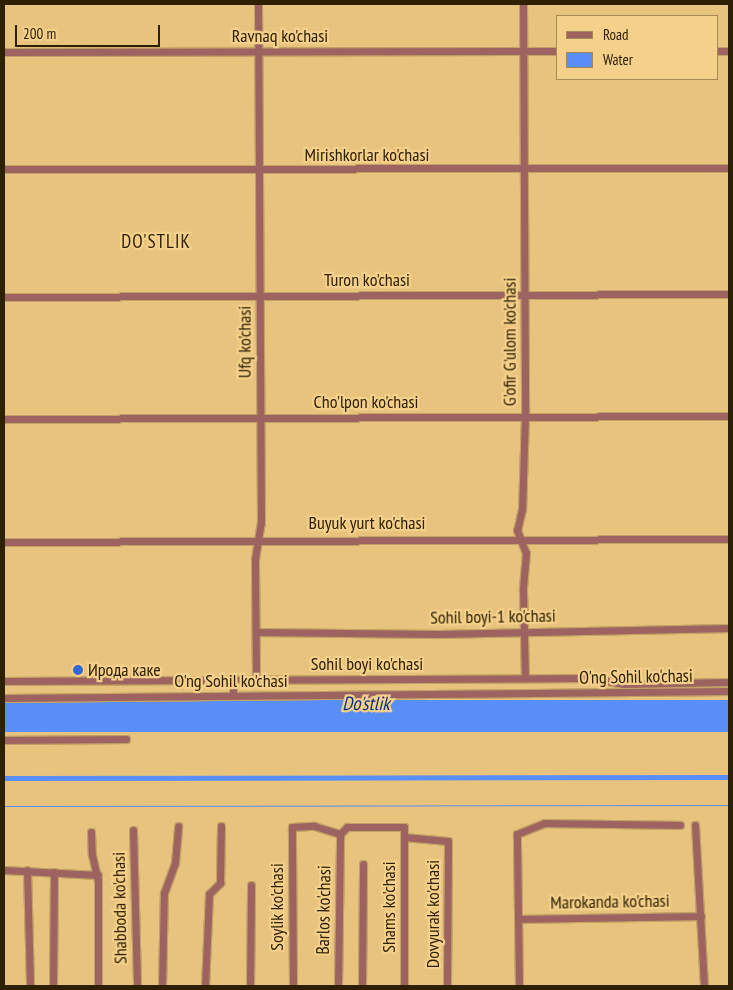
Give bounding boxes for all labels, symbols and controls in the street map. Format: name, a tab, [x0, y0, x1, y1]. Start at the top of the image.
scale bar	[18, 15, 162, 47]
legend	[556, 15, 718, 80]
text: 200 m	[23, 24, 56, 43]
street label: Ravnaq ko'chasi	[232, 25, 328, 47]
text: Road	[603, 25, 629, 44]
text: Water	[603, 50, 633, 69]
street label: Mirishkorlar ko'chasi	[305, 144, 429, 166]
district label: DO'STLIK	[120, 231, 192, 253]
street label: Turon ko'chasi	[324, 269, 410, 291]
street label: G'ofir G'ulom ko'chasi	[499, 278, 521, 406]
street label: Ufq ko'chasi	[234, 306, 256, 378]
street label: Cho'lpon ko'chasi	[314, 391, 418, 413]
street label: Buyuk yurt ko'chasi	[308, 512, 426, 534]
street label: Sohil boyi-1 ko'chasi	[430, 605, 556, 629]
street label: Sohil boyi ko'chasi	[311, 653, 423, 675]
place label: Ирода каке	[88, 659, 161, 681]
marker: Ирода каке	[72, 664, 84, 676]
street label: O'ng Sohil ko'chasi	[579, 665, 693, 689]
street label: O'ng Sohil ko'chasi	[174, 670, 288, 692]
water label: Do'stlik	[342, 693, 390, 715]
street label: Shabboda ko'chasi	[108, 852, 132, 964]
street label: Dovyurak ko'chasi	[422, 860, 444, 968]
street label: Shams ko'chasi	[378, 861, 400, 953]
street label: Soylik ko'chasi	[266, 863, 288, 951]
street label: Barlos ko'chasi	[312, 865, 336, 955]
street label: Marokanda ko'chasi	[550, 890, 670, 914]

